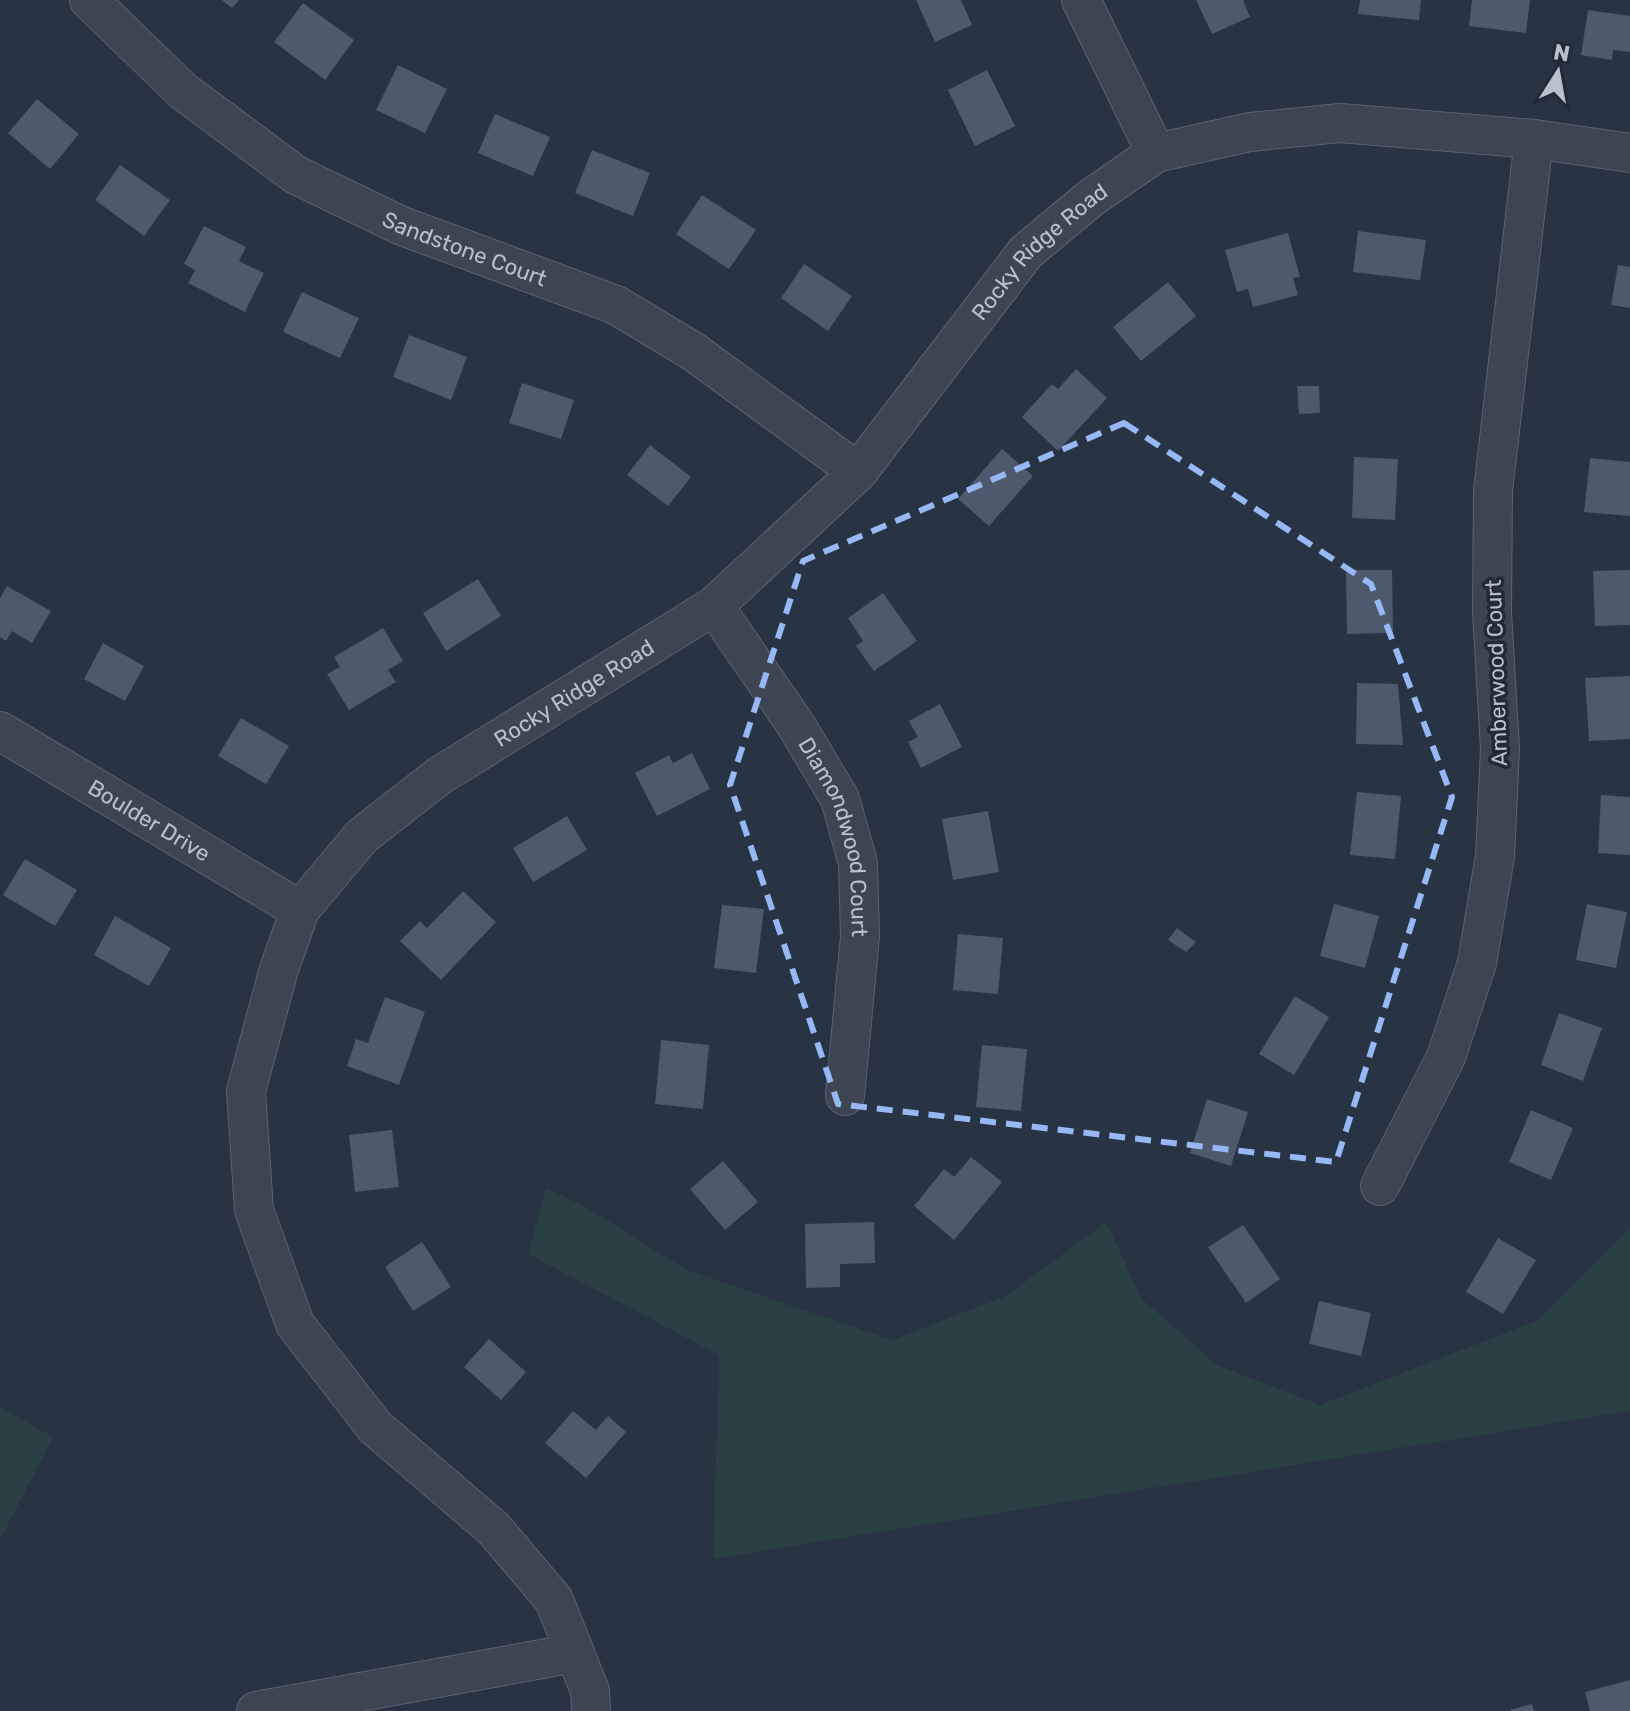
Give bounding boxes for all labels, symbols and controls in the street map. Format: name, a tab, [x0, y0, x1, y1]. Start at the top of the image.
north arrow	[1518, 32, 1598, 112]
text: N	[1551, 38, 1572, 68]
street label: Rocky Ridge Road	[966, 178, 1113, 326]
street label: Sandstone Court	[378, 206, 551, 292]
street label: Amberwood Court	[1480, 579, 1513, 767]
street label: Rocky Ridge Road	[489, 633, 659, 753]
street label: Diamondwood Court	[792, 733, 873, 938]
street label: Boulder Drive	[83, 774, 215, 867]

